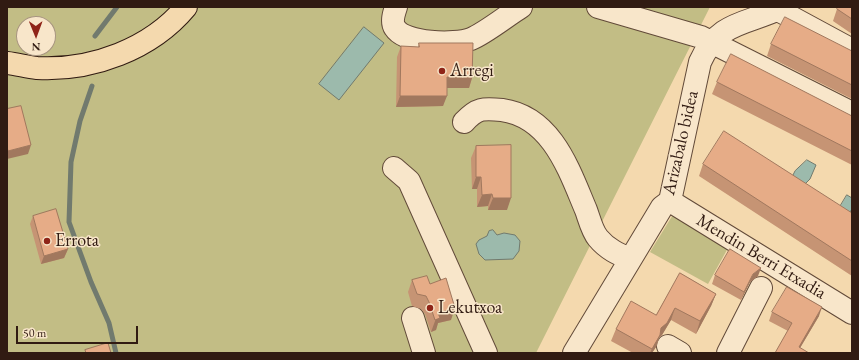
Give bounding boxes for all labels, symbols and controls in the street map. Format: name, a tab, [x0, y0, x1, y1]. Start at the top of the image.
north arrow	[16, 16, 56, 56]
text: N	[32, 40, 41, 54]
place label: Arregi	[450, 60, 494, 82]
marker: Arregi	[437, 66, 447, 76]
street label: Arizabalo bidea	[658, 89, 704, 197]
street label: Mendin Berri Etxadia	[692, 210, 830, 304]
place label: Errota	[55, 230, 99, 252]
marker: Errota	[42, 236, 52, 246]
place label: Lekutxoa	[438, 297, 502, 319]
marker: Lekutxoa	[425, 303, 435, 313]
scale bar	[18, 318, 140, 344]
text: 50 m	[23, 325, 46, 341]

